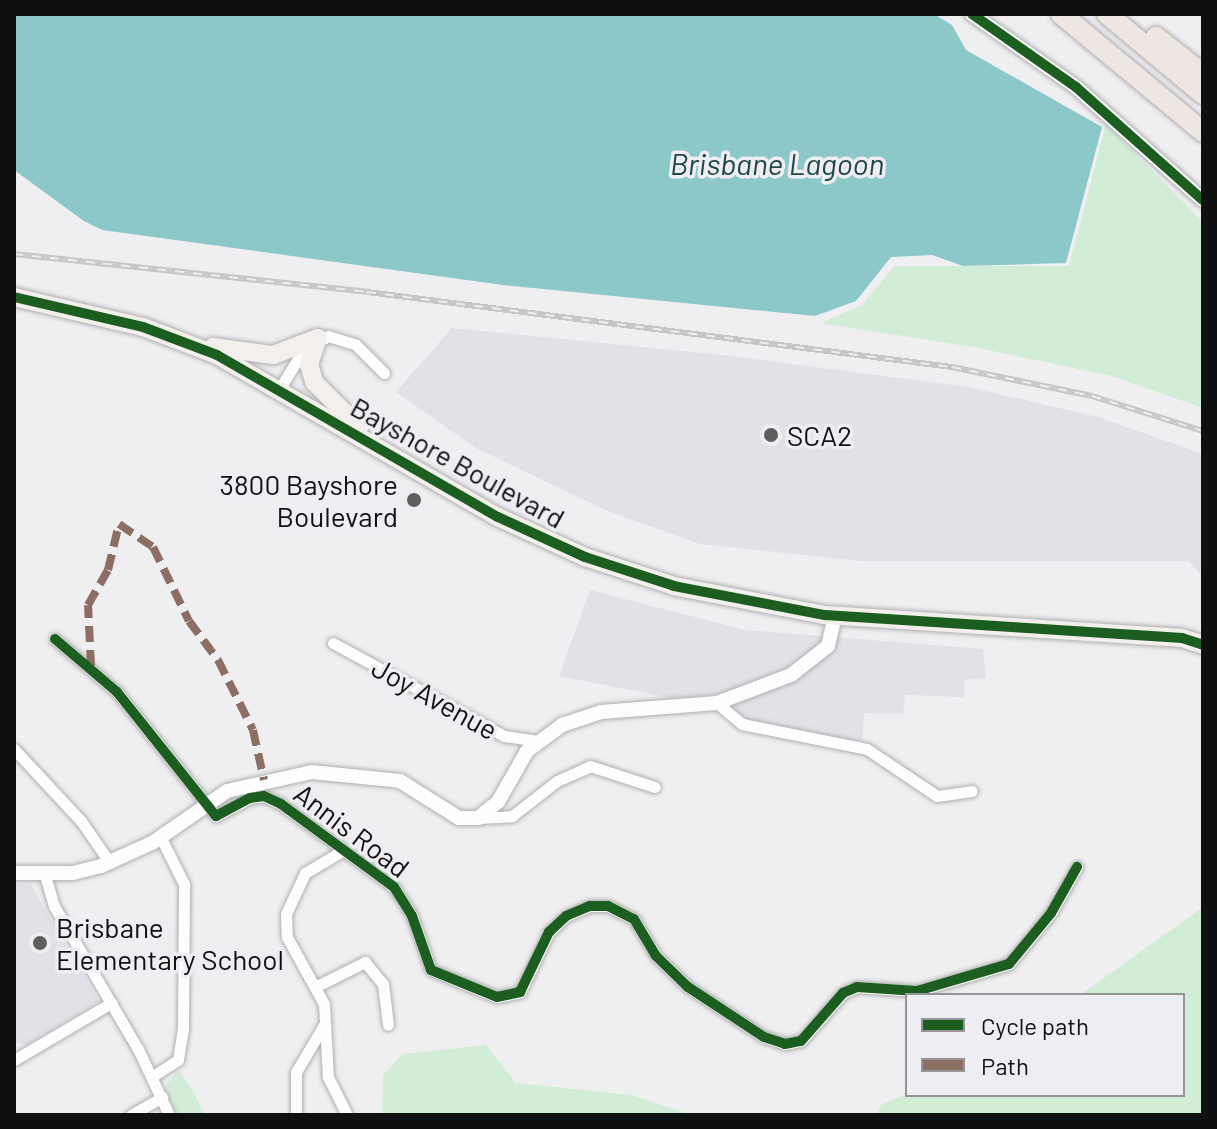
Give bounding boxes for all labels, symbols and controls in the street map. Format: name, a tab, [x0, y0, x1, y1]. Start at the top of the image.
water label: Brisbane Lagoon	[670, 145, 884, 181]
street label: Bayshore Boulevard	[345, 389, 571, 535]
place label: SCA2	[787, 418, 852, 452]
marker: SCA2	[762, 426, 780, 444]
place label: 3800 Bayshore Boulevard	[220, 467, 398, 533]
marker: 3800 Bayshore Boulevard	[405, 491, 423, 509]
street label: Joy Avenue	[366, 650, 504, 746]
street label: Annis Road	[288, 776, 416, 884]
place label: Brisbane Elementary School	[56, 910, 284, 976]
marker: Brisbane Elementary School	[31, 934, 49, 952]
legend	[905, 993, 1185, 1097]
text: Cycle path	[981, 1011, 1089, 1040]
text: Path	[981, 1051, 1029, 1080]

